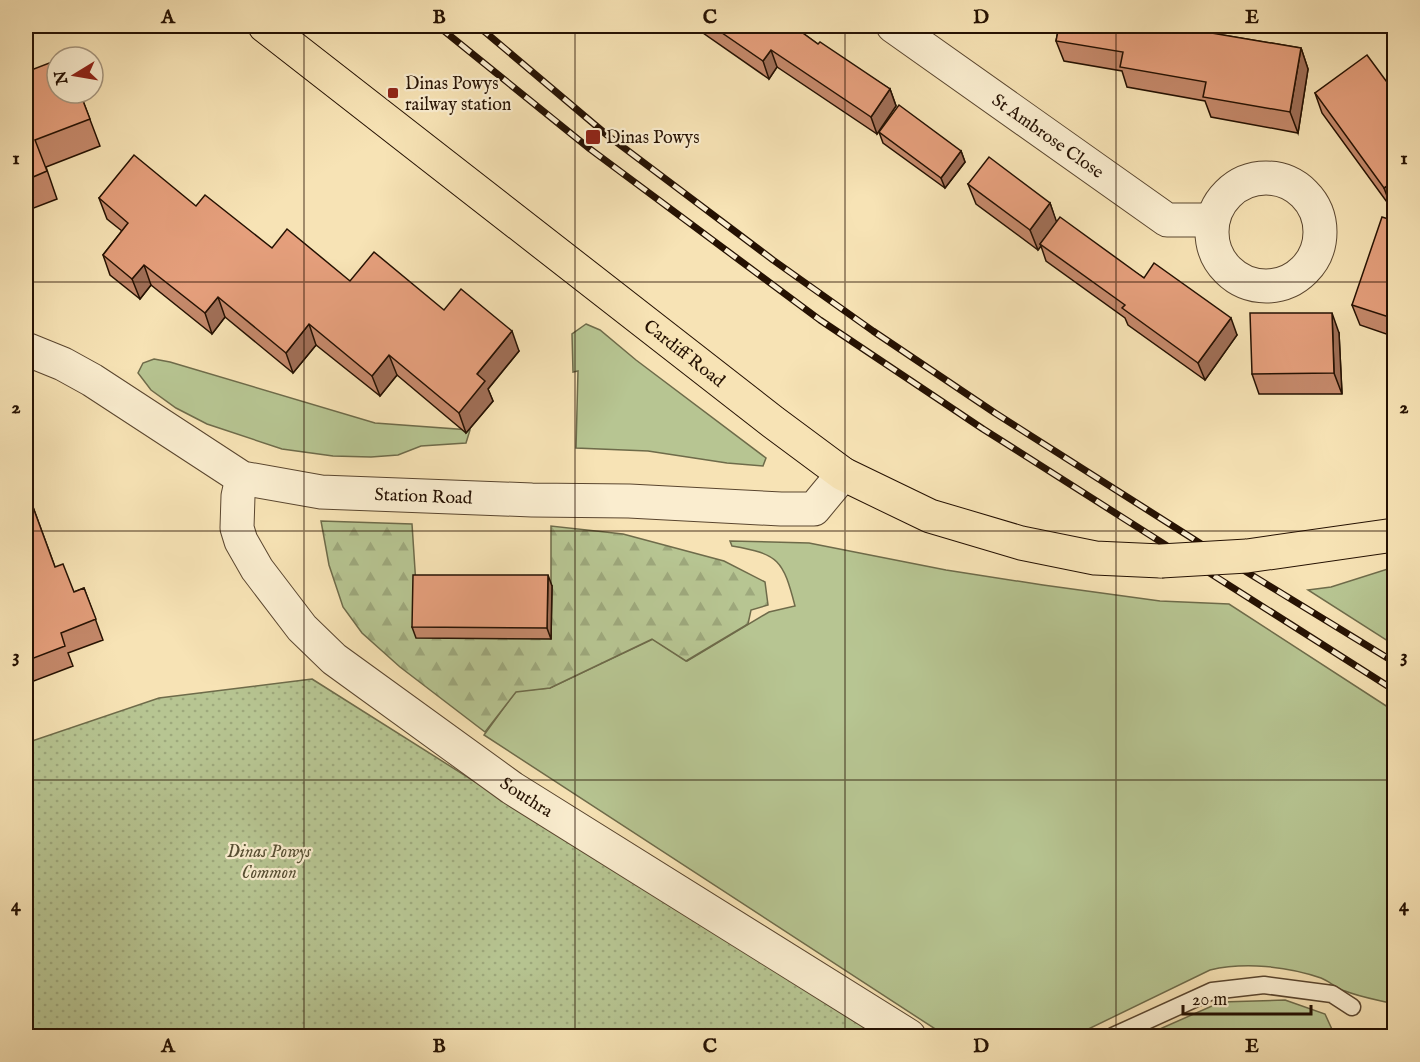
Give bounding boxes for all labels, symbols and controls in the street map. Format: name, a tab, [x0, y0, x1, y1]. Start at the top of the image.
text: A	[160, 5, 176, 30]
text: B	[432, 5, 446, 30]
text: C	[703, 5, 717, 30]
text: D	[973, 5, 989, 30]
text: E	[1245, 5, 1259, 30]
north arrow	[45, 45, 105, 105]
text: N	[51, 69, 74, 87]
place label: Dinas Powys railway station	[405, 73, 512, 117]
marker: Dinas Powys railway station	[386, 86, 400, 100]
street label: St Ambrose Close	[987, 90, 1108, 184]
place label: Dinas Powys	[606, 127, 699, 150]
marker: Dinas Powys	[584, 128, 602, 146]
text: 1	[12, 146, 20, 171]
text: 1	[1400, 146, 1408, 171]
street label: Cardiff Road	[638, 315, 729, 393]
text: 2	[11, 395, 21, 420]
text: 2	[1399, 395, 1409, 420]
street label: Station Road	[374, 484, 473, 511]
text: 3	[12, 644, 20, 669]
text: 3	[1400, 644, 1408, 669]
street label: Southra	[495, 773, 557, 824]
park label: Dinas Powys Common	[227, 841, 312, 885]
text: 4	[11, 893, 22, 918]
text: 4	[1399, 893, 1410, 918]
scale bar	[1183, 978, 1310, 1016]
text: 20 m	[1192, 989, 1227, 1012]
text: A	[160, 1034, 176, 1059]
text: B	[432, 1034, 446, 1059]
text: C	[703, 1034, 717, 1059]
text: D	[973, 1034, 989, 1059]
text: E	[1245, 1034, 1259, 1059]

